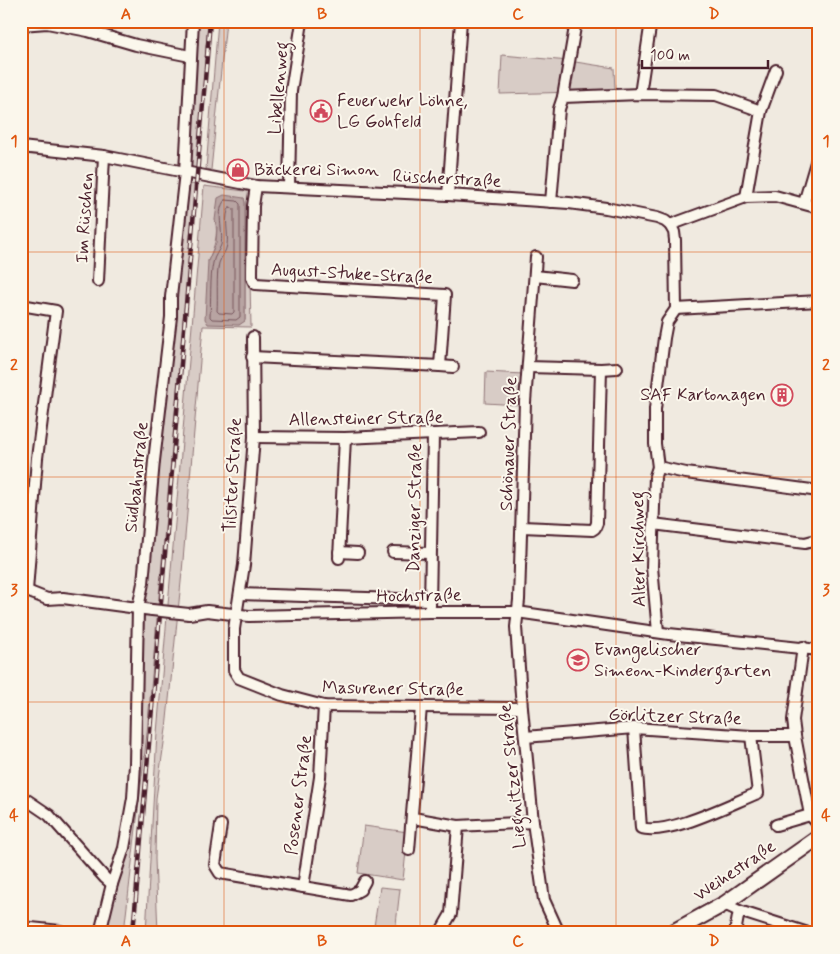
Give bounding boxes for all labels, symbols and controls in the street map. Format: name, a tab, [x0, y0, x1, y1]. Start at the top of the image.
text: A	[121, 4, 131, 25]
text: B	[317, 4, 327, 25]
text: C	[512, 4, 524, 25]
text: D	[708, 4, 720, 25]
scale bar	[642, 38, 769, 70]
street label: Libellenweg	[263, 40, 297, 136]
text: 100 m	[650, 46, 690, 66]
place label: Feuerwehr Löhne, LG Gohfeld	[337, 89, 468, 134]
public building icon: Feuerwehr Löhne, LG Gohfeld	[309, 99, 333, 123]
text: 1	[10, 131, 18, 152]
text: 1	[822, 131, 830, 152]
shop icon: Bäckerei Simon	[226, 158, 250, 182]
place label: Bäckerei Simon	[254, 158, 379, 182]
street label: Rüscherstraße	[392, 164, 502, 194]
street label: Im Rüschen	[71, 172, 99, 264]
street label: August-Stuke-Straße	[270, 258, 434, 290]
text: 2	[10, 355, 18, 376]
text: 2	[822, 355, 830, 376]
street label: Schönauer Straße	[495, 376, 523, 511]
place label: SAF Kartonagen	[640, 383, 766, 407]
building icon: SAF Kartonagen	[770, 383, 794, 407]
street label: Allensteiner Straße	[288, 406, 444, 432]
street label: Tilsiter Straße	[218, 417, 248, 533]
street label: Südbahnstraße	[119, 420, 155, 534]
street label: Danziger Straße	[402, 443, 428, 573]
street label: Alter Kirchweg	[626, 491, 654, 607]
text: 3	[10, 580, 18, 601]
text: 3	[822, 580, 830, 601]
street label: Hochstraße	[376, 583, 462, 609]
place label: Evangelischer Simeon-Kindergarten	[594, 638, 771, 685]
school or university icon: Evangelischer Simeon-Kindergarten	[566, 648, 590, 672]
street label: Masurener Straße	[322, 676, 464, 702]
street label: Liegnitzer Straße	[493, 702, 535, 850]
street label: Görlitzer Straße	[608, 703, 742, 731]
street label: Posener Straße	[280, 733, 318, 856]
text: 4	[9, 805, 19, 826]
text: 4	[821, 805, 831, 826]
street label: Weihestraße	[689, 835, 781, 907]
text: A	[121, 931, 131, 952]
text: B	[317, 931, 327, 952]
text: C	[512, 931, 524, 952]
text: D	[708, 931, 720, 952]

